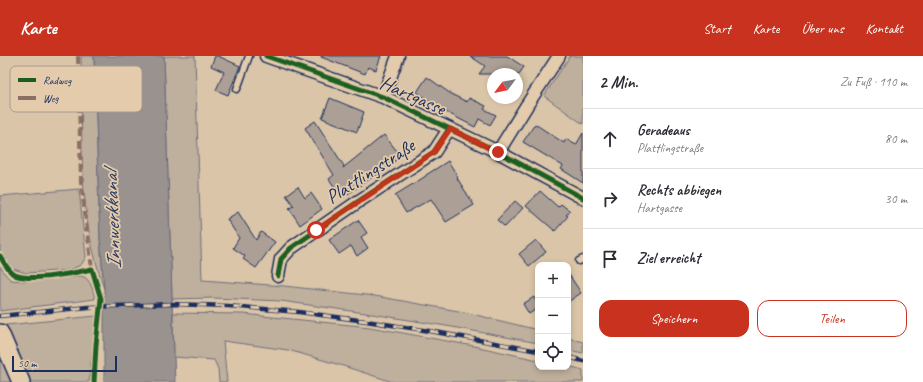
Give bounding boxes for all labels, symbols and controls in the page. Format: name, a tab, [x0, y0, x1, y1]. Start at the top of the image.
text: Karte	[20, 16, 57, 40]
text: Start	[703, 20, 731, 37]
text: Karte	[753, 20, 779, 37]
text: Über uns	[801, 20, 843, 37]
text: Kontakt	[865, 20, 903, 37]
legend	[10, 66, 142, 112]
north arrow	[487, 68, 523, 104]
street label: Hartgasse	[376, 70, 451, 122]
text: 2 Min.	[599, 72, 638, 93]
text: Radweg	[43, 73, 72, 87]
text: Zu Fuß · 110 m	[840, 74, 907, 90]
text: Weg	[43, 91, 60, 105]
text: Geradeaus	[637, 121, 690, 140]
icon: ahead	[599, 128, 621, 150]
text: 80 m	[885, 131, 907, 147]
street label: Plattlingstraße	[321, 133, 421, 210]
text: Plattlingstraße	[637, 140, 703, 156]
route end	[489, 143, 507, 161]
water label: Innwerkkanal	[97, 164, 127, 269]
text: Rechts abbiegen	[637, 181, 721, 200]
icon: right	[599, 188, 621, 210]
text: 30 m	[885, 191, 907, 207]
text: Hartgasse	[637, 200, 682, 216]
route start	[307, 221, 325, 239]
icon: arrive	[599, 248, 621, 270]
text: Ziel erreicht	[637, 249, 700, 268]
map controls	[535, 262, 571, 370]
button: +	[535, 262, 571, 298]
button: −	[535, 298, 571, 334]
button: Speichern	[599, 300, 749, 337]
button: Teilen	[757, 300, 907, 337]
button: locate	[535, 334, 571, 370]
scale bar	[12, 354, 117, 373]
text: 50 m	[18, 356, 37, 370]

